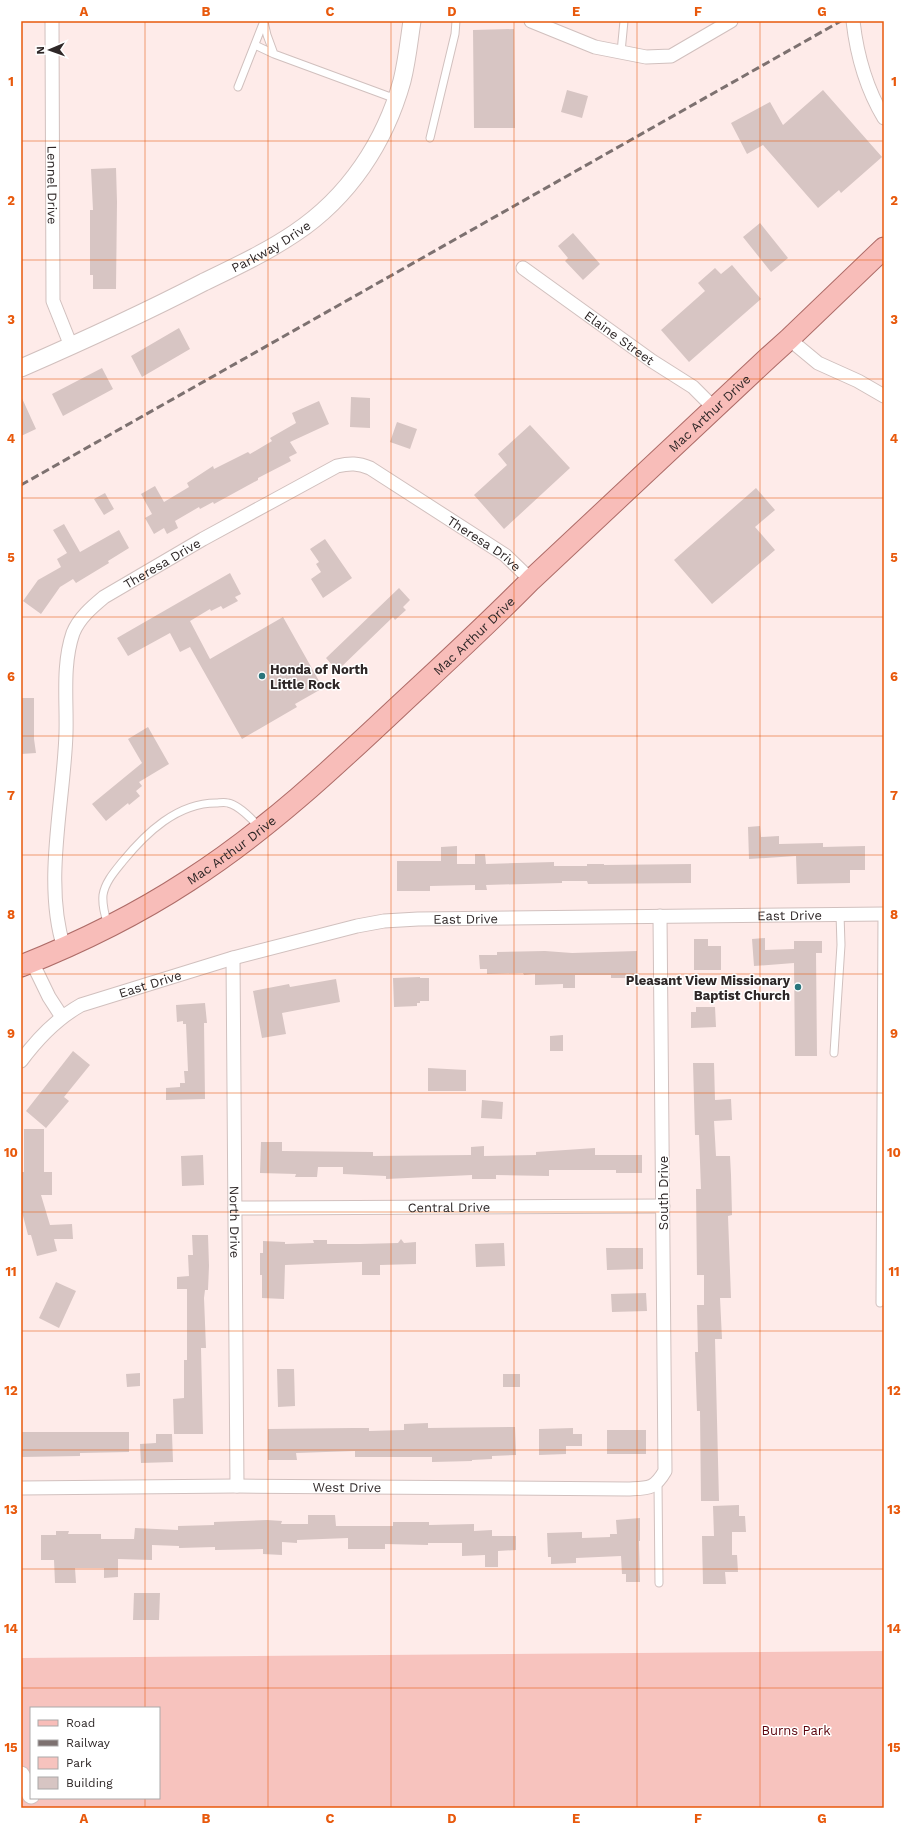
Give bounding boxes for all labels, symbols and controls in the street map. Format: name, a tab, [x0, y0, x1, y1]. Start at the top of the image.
text: A	[80, 4, 89, 19]
text: B	[202, 4, 211, 19]
text: C	[326, 4, 335, 19]
text: D	[447, 4, 457, 19]
text: E	[572, 4, 580, 19]
text: F	[694, 4, 702, 19]
text: G	[817, 4, 827, 19]
north arrow	[30, 30, 70, 70]
text: N	[34, 46, 47, 55]
text: 1	[8, 74, 14, 89]
text: 1	[891, 74, 897, 89]
street label: Lennel Drive	[45, 145, 60, 225]
text: 2	[7, 193, 15, 208]
text: 2	[890, 193, 898, 208]
street label: Parkway Drive	[229, 217, 313, 275]
street label: Elaine Street	[582, 307, 658, 368]
text: 3	[7, 312, 15, 327]
text: 3	[890, 312, 898, 327]
street label: Mac Arthur Drive	[665, 371, 753, 455]
text: 4	[7, 431, 16, 446]
text: 4	[890, 431, 899, 446]
street label: Theresa Drive	[445, 512, 524, 574]
street label: Theresa Drive	[121, 535, 203, 592]
text: 5	[7, 550, 15, 565]
text: 5	[890, 550, 898, 565]
street label: Mac Arthur Drive	[430, 593, 518, 678]
place label: Honda of North Little Rock	[270, 662, 368, 692]
text: 6	[7, 669, 15, 684]
text: 6	[890, 669, 898, 684]
marker: Honda of North Little Rock	[257, 671, 267, 681]
text: 7	[7, 788, 15, 803]
text: 7	[890, 788, 898, 803]
street label: Mac Arthur Drive	[184, 812, 279, 887]
text: 8	[7, 907, 15, 922]
street label: East Drive	[757, 907, 822, 923]
text: 8	[890, 907, 898, 922]
street label: East Drive	[433, 911, 498, 926]
street label: East Drive	[117, 967, 183, 1000]
place label: Pleasant View Missionary Baptist Church	[626, 973, 791, 1003]
marker: Pleasant View Missionary Baptist Church	[793, 982, 803, 992]
text: 9	[7, 1026, 15, 1041]
text: 9	[890, 1026, 898, 1041]
text: 10	[4, 1145, 18, 1160]
text: 10	[887, 1145, 901, 1160]
street label: South Drive	[656, 1156, 671, 1230]
street label: North Drive	[227, 1186, 243, 1258]
street label: Central Drive	[408, 1199, 490, 1215]
text: 11	[5, 1264, 17, 1279]
text: 11	[888, 1264, 900, 1279]
text: 12	[4, 1383, 18, 1398]
text: 12	[887, 1383, 901, 1398]
street label: West Drive	[313, 1479, 381, 1495]
text: 13	[4, 1502, 18, 1517]
text: 13	[887, 1502, 901, 1517]
text: 14	[4, 1621, 19, 1636]
text: 14	[887, 1621, 902, 1636]
legend	[30, 1707, 160, 1799]
text: Road	[66, 1716, 95, 1730]
park label: Burns Park	[761, 1723, 831, 1738]
text: Railway	[66, 1736, 111, 1750]
text: 15	[4, 1740, 18, 1755]
text: 15	[887, 1740, 901, 1755]
text: Park	[66, 1756, 92, 1770]
text: Building	[66, 1776, 113, 1790]
text: A	[80, 1811, 89, 1826]
text: B	[202, 1811, 211, 1826]
text: C	[326, 1811, 335, 1826]
text: D	[447, 1811, 457, 1826]
text: E	[572, 1811, 580, 1826]
text: F	[694, 1811, 702, 1826]
text: G	[817, 1811, 827, 1826]

